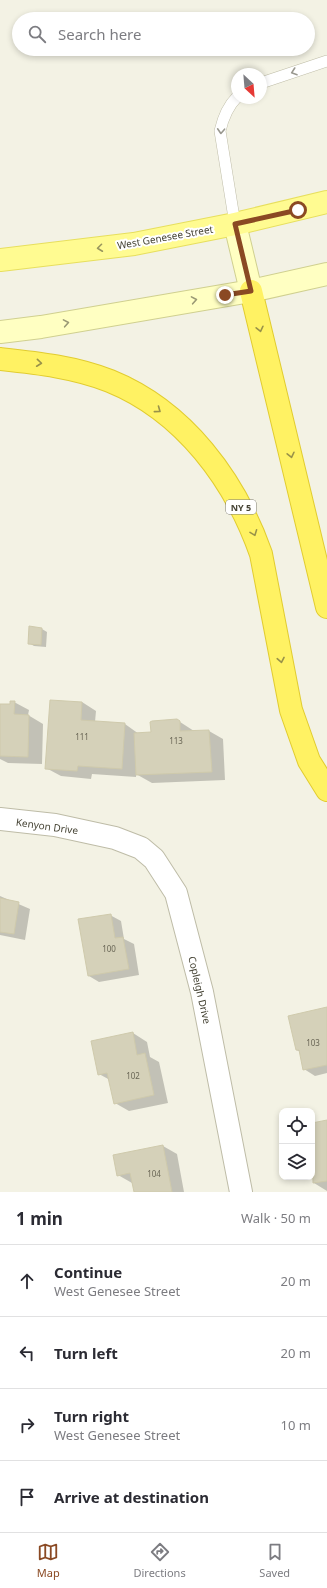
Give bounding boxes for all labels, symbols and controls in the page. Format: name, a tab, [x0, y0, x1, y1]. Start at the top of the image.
search box	[12, 12, 315, 56]
icon: search	[26, 23, 48, 45]
text: Search here	[58, 24, 141, 44]
one-way arrow	[291, 67, 298, 75]
north arrow	[231, 68, 267, 104]
one-way arrow	[217, 128, 226, 134]
route start	[289, 201, 307, 219]
street label: West Genesee Street	[116, 222, 214, 252]
one-way arrow	[97, 243, 103, 252]
route end	[216, 286, 234, 304]
one-way arrow	[191, 297, 198, 305]
one-way arrow	[63, 319, 69, 328]
one-way arrow	[256, 325, 264, 332]
one-way arrow	[36, 358, 42, 367]
one-way arrow	[154, 405, 161, 412]
one-way arrow	[286, 452, 294, 458]
road number: NY 5	[226, 500, 256, 514]
one-way arrow	[249, 530, 257, 537]
one-way arrow	[277, 657, 285, 663]
house number: 111	[75, 731, 89, 742]
house number: 113	[169, 735, 183, 746]
street label: Kenyon Drive	[15, 815, 79, 837]
house number: 100	[102, 943, 116, 954]
street label: Copleigh Drive	[185, 955, 215, 1026]
house number: 103	[306, 1037, 320, 1048]
house number: 102	[126, 1070, 140, 1081]
map controls	[279, 1108, 315, 1180]
button: locate	[279, 1108, 315, 1144]
button: layers	[279, 1144, 315, 1180]
house number: 104	[147, 1168, 161, 1179]
text: 1 min	[16, 1207, 63, 1230]
text: Walk · 50 m	[241, 1209, 311, 1227]
text: Continue	[54, 1262, 122, 1282]
icon: ahead	[16, 1270, 38, 1292]
text: 20 m	[281, 1272, 311, 1290]
text: West Genesee Street	[54, 1282, 180, 1300]
icon: left	[16, 1342, 38, 1364]
text: Turn left	[54, 1343, 118, 1363]
text: 20 m	[281, 1344, 311, 1362]
text: Turn right	[54, 1406, 129, 1426]
icon: right	[16, 1414, 38, 1436]
text: 10 m	[281, 1416, 311, 1434]
text: West Genesee Street	[54, 1426, 180, 1444]
icon: arrive	[16, 1486, 38, 1508]
text: Arrive at destination	[54, 1487, 209, 1507]
tab: Map	[37, 1541, 60, 1580]
tab: Directions	[133, 1541, 186, 1580]
tab: Saved	[259, 1541, 290, 1580]

